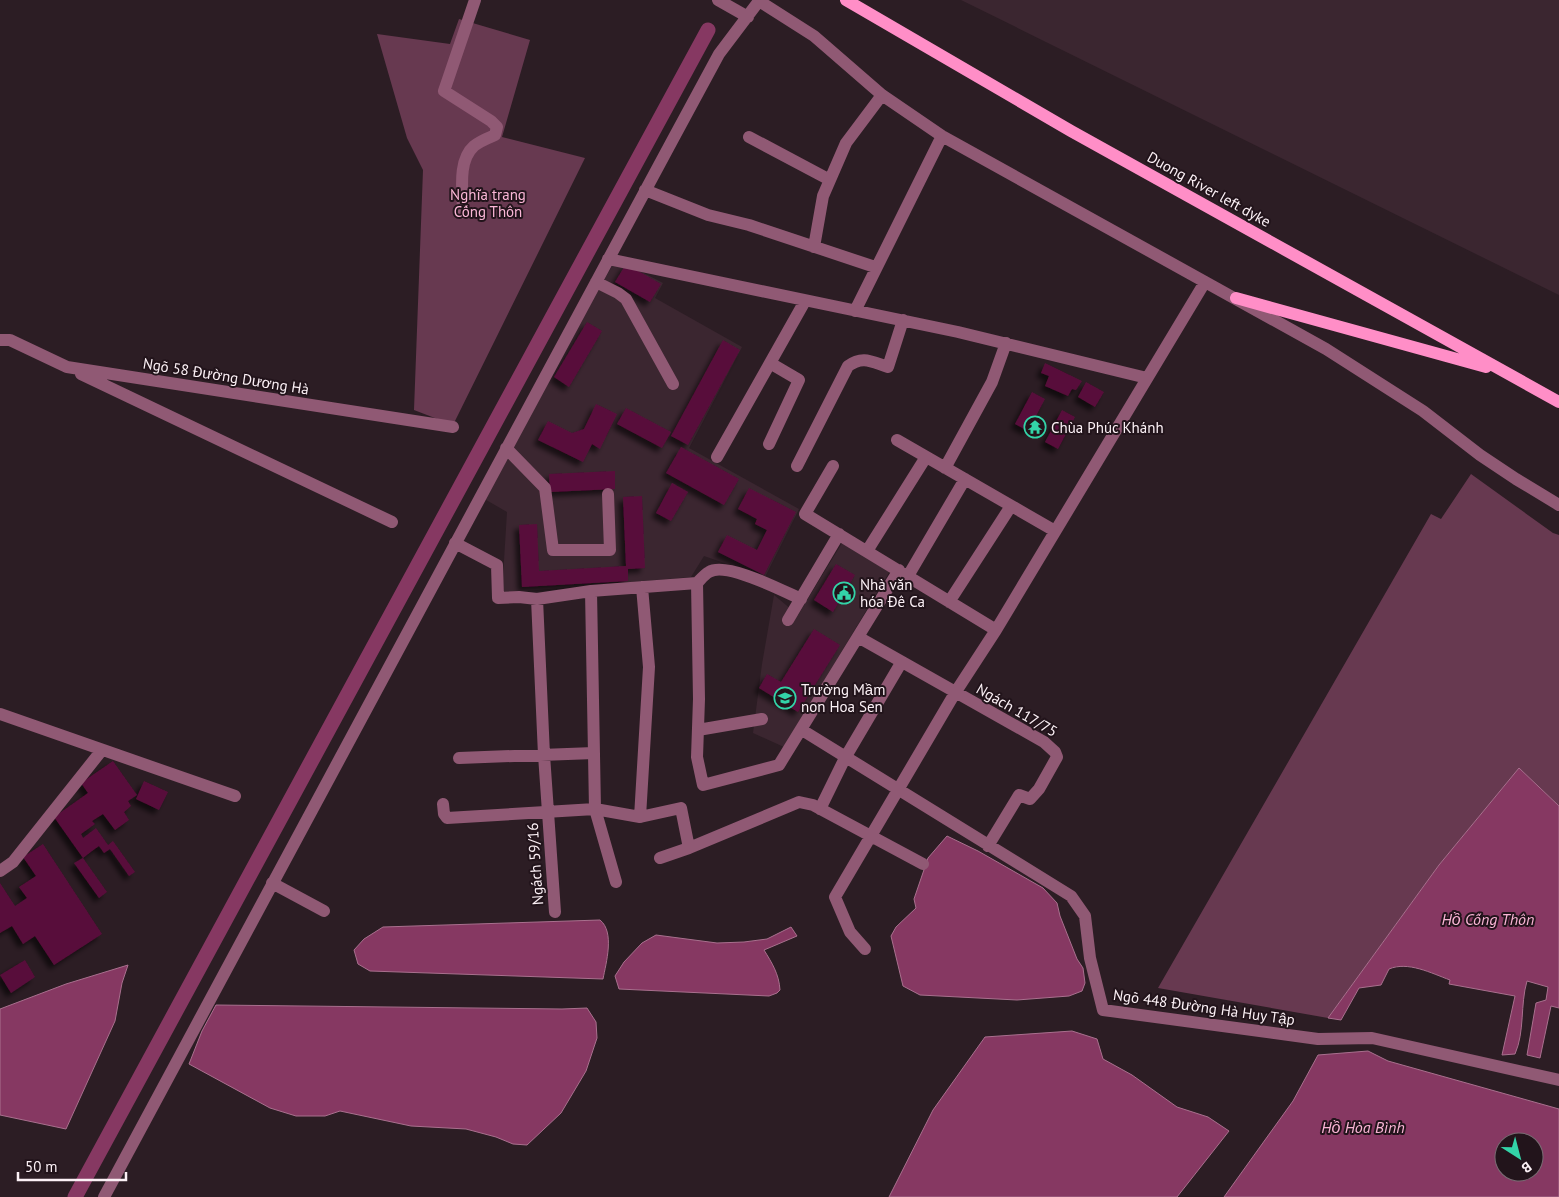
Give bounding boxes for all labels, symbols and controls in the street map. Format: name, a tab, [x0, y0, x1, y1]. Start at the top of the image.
street label: Duong River left dyke	[1144, 147, 1274, 231]
park label: Nghĩa trang Cống Thôn	[450, 185, 526, 221]
street label: Ngõ 58 Đường Dương Hà	[142, 353, 310, 399]
temple icon: Chùa Phúc Khánh	[1023, 415, 1047, 439]
place label: Chùa Phúc Khánh	[1051, 418, 1164, 437]
place label: Nhà văn hóa Đê Ca	[860, 575, 925, 611]
public building icon: Nhà văn hóa Đê Ca	[832, 581, 856, 605]
street label: Ngách 117/75	[973, 679, 1061, 741]
place label: Trường Mầm non Hoa Sen	[801, 680, 885, 716]
school or university icon: Trường Mầm non Hoa Sen	[773, 686, 797, 710]
street label: Ngách 59/16	[523, 822, 547, 906]
water label: Hồ Cống Thôn	[1442, 909, 1534, 929]
street label: Ngõ 448 Đường Hà Huy Tập	[1112, 985, 1296, 1029]
water label: Hồ Hòa Bình	[1321, 1117, 1405, 1137]
north arrow	[1494, 1132, 1544, 1182]
scale bar	[18, 1150, 125, 1182]
text: 50 m	[25, 1157, 58, 1176]
text: B	[1518, 1158, 1535, 1177]

